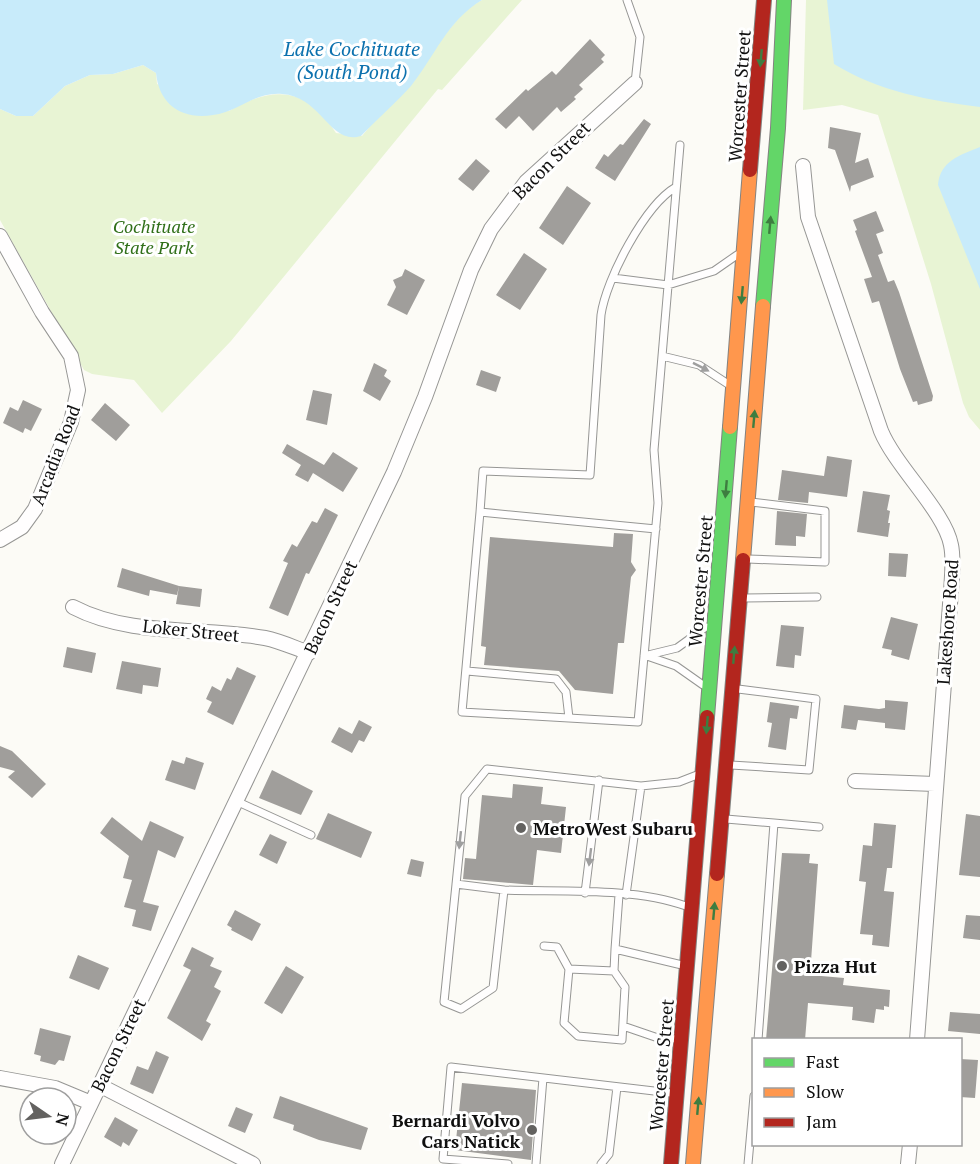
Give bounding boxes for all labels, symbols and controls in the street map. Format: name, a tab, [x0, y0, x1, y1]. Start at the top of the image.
street label: Worcester Street	[722, 29, 756, 163]
water label: Lake Cochituate (South Pond)	[283, 35, 420, 85]
one-way arrow	[756, 49, 766, 68]
street label: Bacon Street	[507, 115, 596, 204]
park label: Cochituate State Park	[113, 214, 195, 259]
one-way arrow	[765, 215, 774, 234]
one-way arrow	[737, 285, 747, 304]
one-way arrow	[692, 362, 709, 372]
street label: Arcadia Road	[25, 401, 85, 509]
one-way arrow	[749, 409, 759, 428]
one-way arrow	[721, 480, 731, 499]
street label: Worcester Street	[682, 514, 718, 648]
street label: Bacon Street	[298, 556, 362, 658]
street label: Lakeshore Road	[931, 558, 963, 686]
street label: Loker Street	[141, 613, 241, 647]
one-way arrow	[730, 646, 739, 665]
one-way arrow	[702, 716, 711, 735]
place label: MetroWest Subaru	[533, 816, 693, 840]
marker: MetroWest Subaru	[514, 821, 528, 835]
one-way arrow	[455, 831, 465, 850]
one-way arrow	[585, 848, 594, 867]
one-way arrow	[709, 902, 718, 921]
place label: Pizza Hut	[794, 954, 877, 978]
marker: Pizza Hut	[775, 959, 789, 973]
street label: Bacon Street	[85, 994, 151, 1096]
street label: Worcester Street	[643, 998, 679, 1132]
legend	[752, 1038, 962, 1146]
text: Fast	[806, 1049, 840, 1073]
text: Slow	[806, 1079, 845, 1103]
north arrow	[18, 1086, 78, 1146]
one-way arrow	[693, 1096, 703, 1115]
place label: Bernardi Volvo Cars Natick	[392, 1108, 520, 1153]
text: Jam	[806, 1109, 837, 1133]
text: N	[50, 1111, 75, 1128]
marker: Bernardi Volvo Cars Natick	[525, 1123, 539, 1137]

